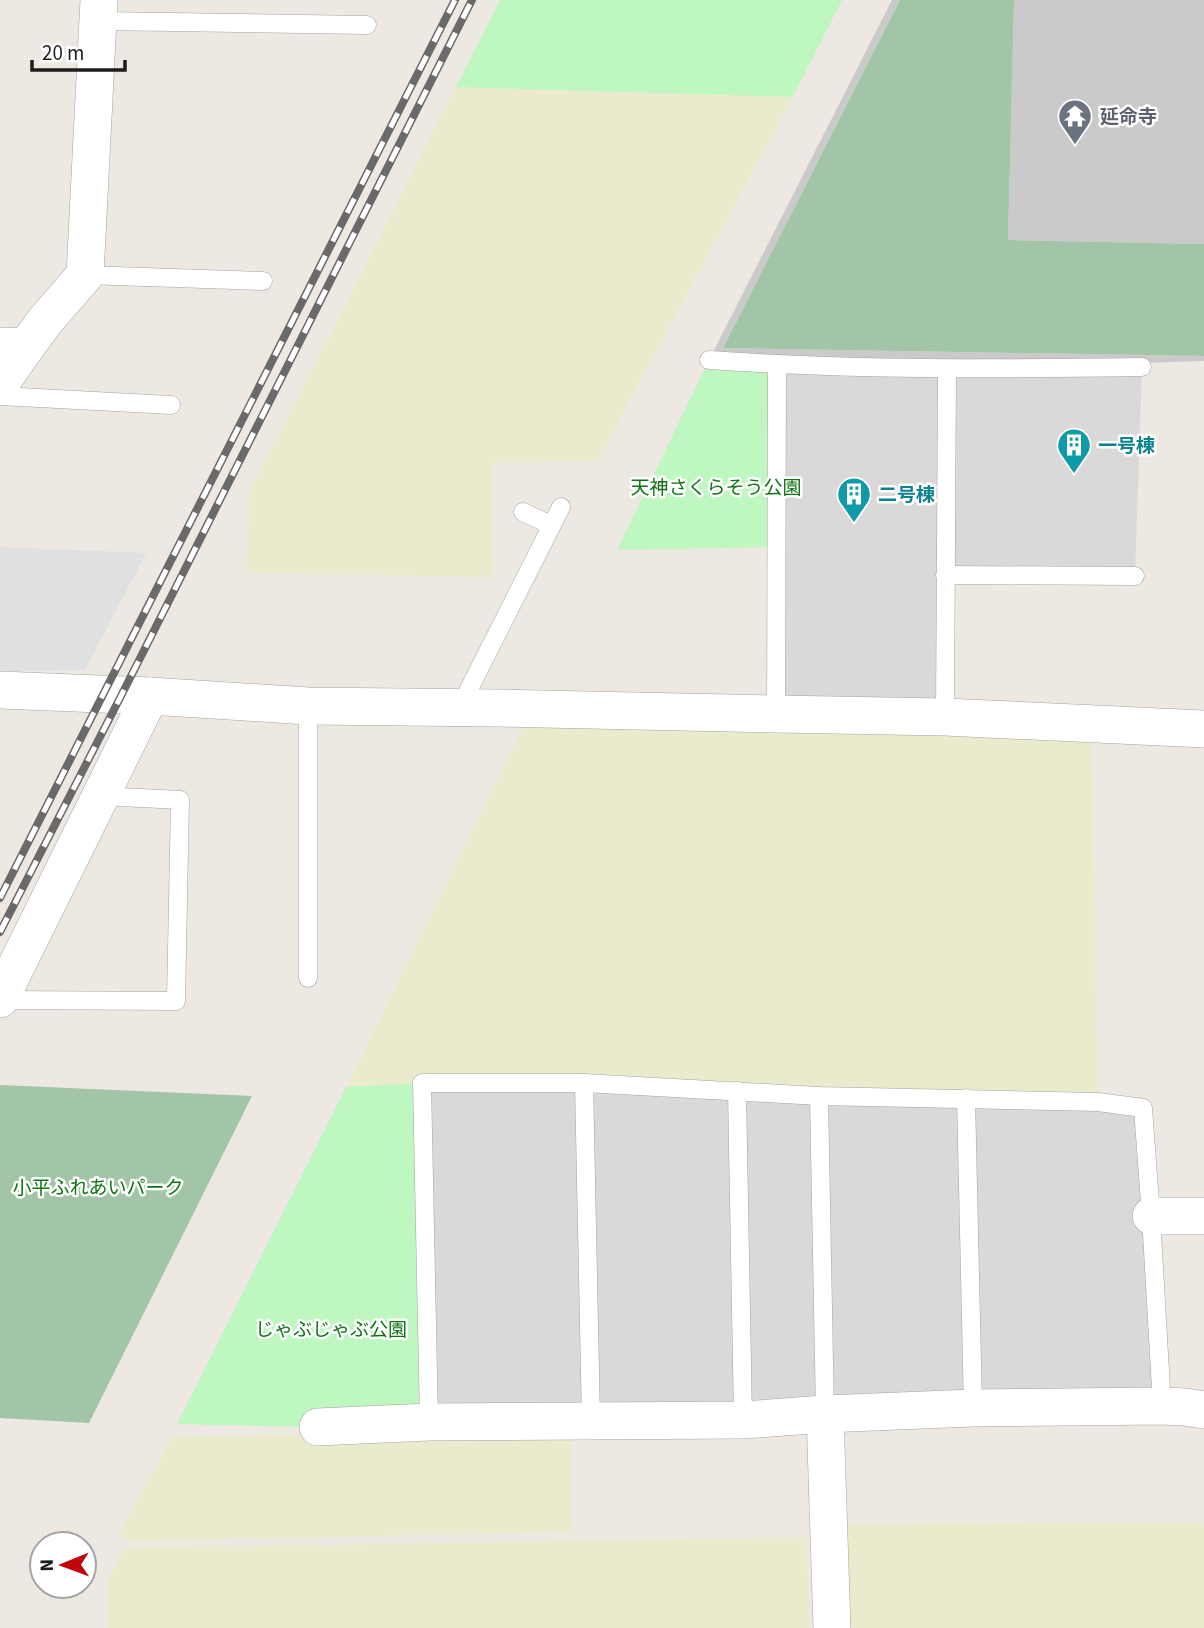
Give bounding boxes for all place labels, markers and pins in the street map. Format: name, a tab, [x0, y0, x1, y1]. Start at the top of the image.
temple icon: 延命寺	[1056, 97, 1094, 146]
place label: 延命寺	[1100, 104, 1157, 131]
building icon: 一号棟	[1055, 426, 1093, 475]
place label: 一号棟	[1098, 433, 1155, 460]
building icon: 二号棟	[835, 475, 873, 524]
place label: 二号棟	[878, 482, 935, 509]

